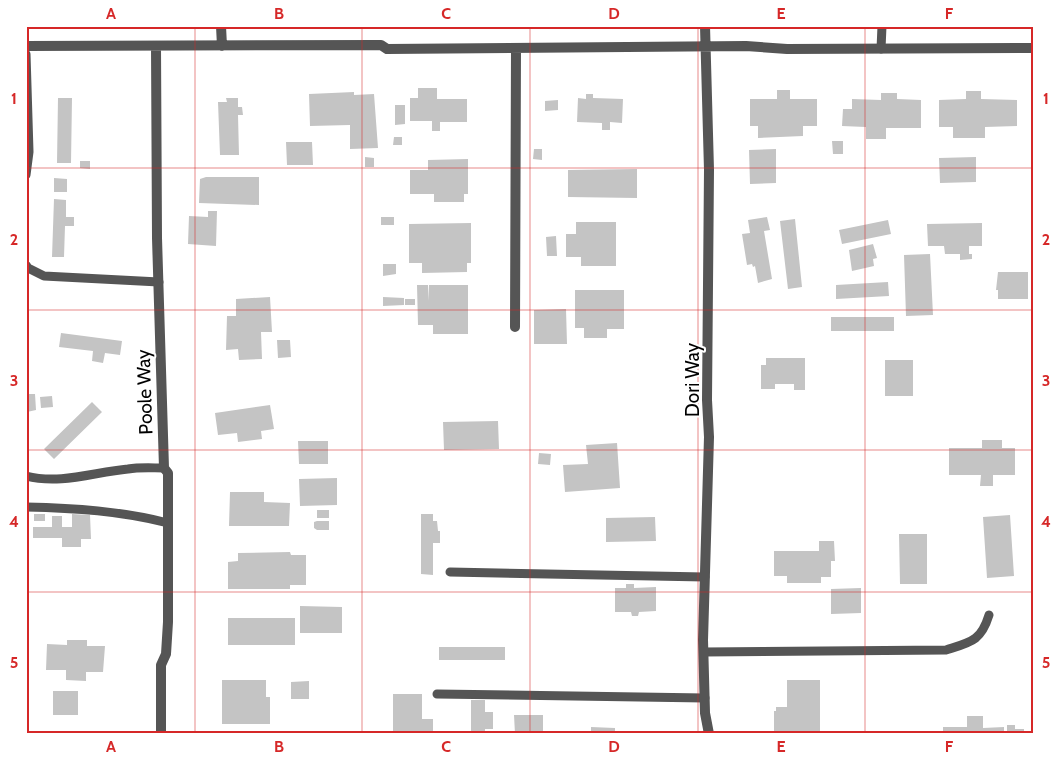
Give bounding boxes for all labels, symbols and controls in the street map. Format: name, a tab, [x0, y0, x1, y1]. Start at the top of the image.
text: A	[106, 4, 116, 23]
text: B	[274, 4, 284, 23]
text: C	[441, 4, 451, 23]
text: D	[608, 4, 620, 23]
text: E	[776, 4, 786, 23]
text: F	[945, 4, 954, 23]
text: 1	[11, 89, 17, 108]
text: 1	[1043, 89, 1049, 108]
text: 2	[10, 230, 18, 249]
text: 2	[1042, 230, 1050, 249]
street label: Dori Way	[681, 343, 704, 417]
street label: Poole Way	[132, 348, 157, 435]
text: 3	[10, 371, 18, 390]
text: 3	[1042, 371, 1050, 390]
text: 4	[9, 512, 19, 531]
text: 4	[1041, 512, 1051, 531]
text: 5	[10, 653, 18, 672]
text: 5	[1042, 653, 1050, 672]
text: A	[106, 737, 116, 756]
text: B	[274, 737, 284, 756]
text: C	[441, 737, 451, 756]
text: D	[608, 737, 620, 756]
text: E	[776, 737, 786, 756]
text: F	[945, 737, 954, 756]

